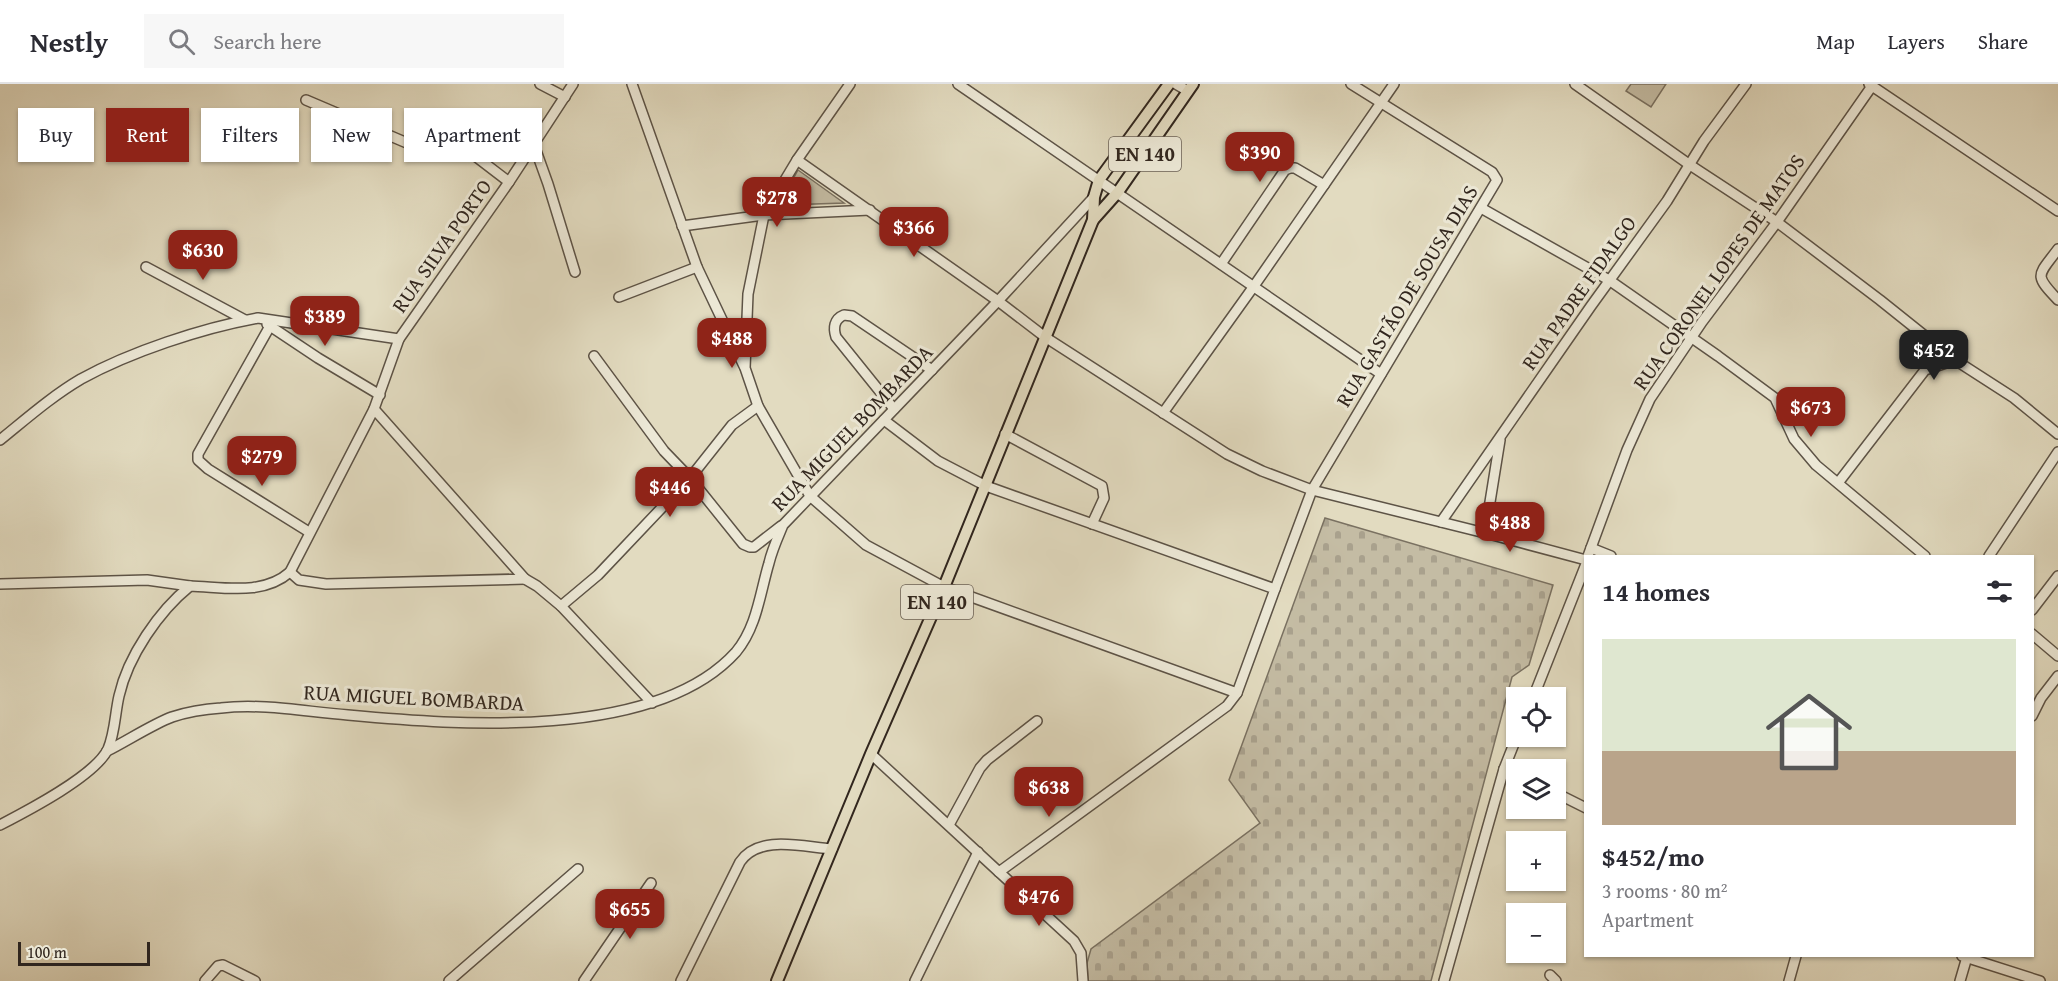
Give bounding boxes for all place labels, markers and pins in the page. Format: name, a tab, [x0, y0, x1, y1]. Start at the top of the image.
pin: $390	[1224, 132, 1296, 183]
pin: $278	[741, 177, 813, 228]
pin: $366	[878, 207, 950, 258]
pin: $630	[167, 230, 239, 281]
pin: $389	[289, 296, 361, 347]
pin: $488	[696, 318, 768, 369]
pin: $452	[1898, 330, 1970, 381]
pin: $673	[1775, 387, 1847, 438]
pin: $279	[226, 436, 298, 487]
pin: $446	[634, 467, 706, 518]
pin: $488	[1474, 502, 1546, 553]
pin: $638	[1013, 767, 1085, 818]
pin: $476	[1003, 876, 1075, 927]
pin: $655	[594, 889, 666, 940]

